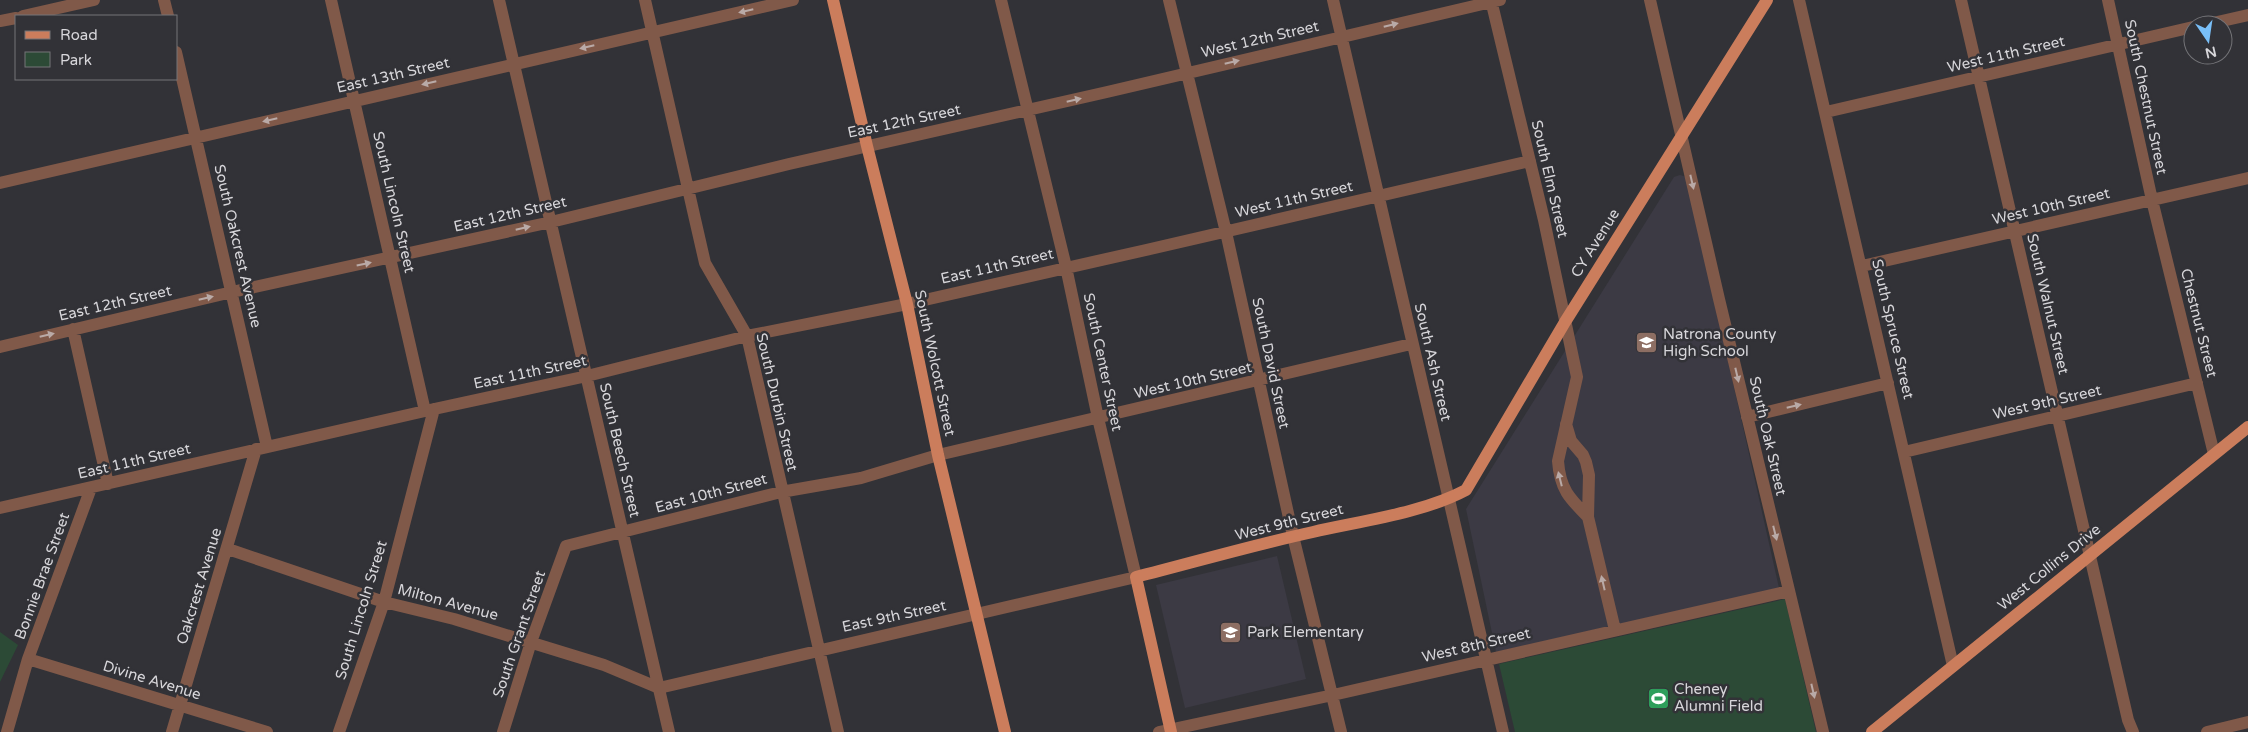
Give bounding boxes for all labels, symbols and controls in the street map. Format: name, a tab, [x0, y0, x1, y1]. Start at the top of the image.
one-way arrow	[738, 7, 753, 15]
legend	[15, 15, 178, 80]
north arrow	[2183, 15, 2233, 65]
street label: West 12th Street	[1199, 17, 1321, 61]
street label: South Chestnut Street	[2121, 18, 2171, 176]
one-way arrow	[1383, 21, 1398, 29]
text: Road	[60, 26, 98, 44]
street label: West 11th Street	[1945, 32, 2067, 76]
one-way arrow	[580, 43, 595, 51]
text: N	[2203, 43, 2218, 62]
text: Park	[60, 51, 92, 69]
street label: East 13th Street	[335, 53, 451, 97]
one-way arrow	[1225, 58, 1240, 66]
one-way arrow	[421, 79, 436, 87]
one-way arrow	[1067, 95, 1083, 103]
street label: East 12th Street	[846, 100, 962, 142]
one-way arrow	[263, 116, 278, 124]
street label: South Elm Street	[1528, 118, 1572, 240]
street label: South Lincoln Street	[369, 130, 419, 275]
street label: South Oakcrest Avenue	[210, 163, 266, 329]
one-way arrow	[1688, 175, 1696, 190]
street label: West 11th Street	[1233, 177, 1355, 221]
street label: West 10th Street	[1990, 184, 2112, 228]
street label: East 12th Street	[452, 192, 568, 236]
street label: CY Avenue	[1567, 205, 1623, 281]
one-way arrow	[515, 224, 530, 232]
street label: South Walnut Street	[2023, 232, 2073, 376]
street label: East 11th Street	[939, 244, 1055, 288]
street label: South Spruce Street	[1868, 257, 1918, 401]
one-way arrow	[357, 260, 372, 268]
street label: Chestnut Street	[2177, 267, 2221, 380]
street label: East 12th Street	[57, 281, 173, 325]
street label: South Wolcott Street	[911, 288, 959, 438]
street label: South Center Street	[1080, 291, 1126, 433]
one-way arrow	[198, 294, 213, 302]
street label: South David Street	[1248, 296, 1294, 430]
street label: South Ash Street	[1411, 301, 1455, 423]
place label: Natrona County High School	[1663, 325, 1776, 360]
one-way arrow	[40, 331, 55, 339]
street label: South Durbin Street	[752, 331, 802, 473]
school or university icon: Natrona County High School	[1635, 331, 1659, 355]
street label: East 11th Street	[472, 351, 588, 393]
street label: West 10th Street	[1132, 358, 1254, 402]
one-way arrow	[1733, 367, 1741, 382]
street label: South Oak Street	[1746, 375, 1791, 498]
street label: South Beech Street	[596, 381, 644, 519]
street label: West 9th Street	[1991, 381, 2103, 423]
one-way arrow	[1787, 402, 1802, 410]
street label: East 11th Street	[76, 439, 192, 483]
street label: East 10th Street	[653, 469, 769, 517]
one-way arrow	[1556, 471, 1564, 486]
street label: West 9th Street	[1233, 500, 1345, 544]
street label: Bonnie Brae Street	[11, 510, 73, 642]
street label: West Collins Drive	[1994, 520, 2104, 614]
one-way arrow	[1771, 525, 1779, 540]
street label: Oakcrest Avenue	[173, 526, 225, 646]
street label: South Lincoln Street	[331, 538, 391, 682]
street label: South Grant Street	[489, 568, 549, 700]
one-way arrow	[1599, 575, 1607, 590]
street label: Milton Avenue	[396, 580, 500, 624]
street label: East 9th Street	[840, 596, 948, 636]
school or university icon: Park Elementary	[1219, 620, 1243, 644]
place label: Park Elementary	[1247, 623, 1364, 641]
street label: West 8th Street	[1420, 624, 1532, 666]
street label: Divine Avenue	[101, 657, 203, 703]
place label: Cheney Alumni Field	[1674, 680, 1763, 715]
one-way arrow	[1809, 683, 1817, 698]
sports icon: Cheney Alumni Field	[1646, 686, 1670, 710]

